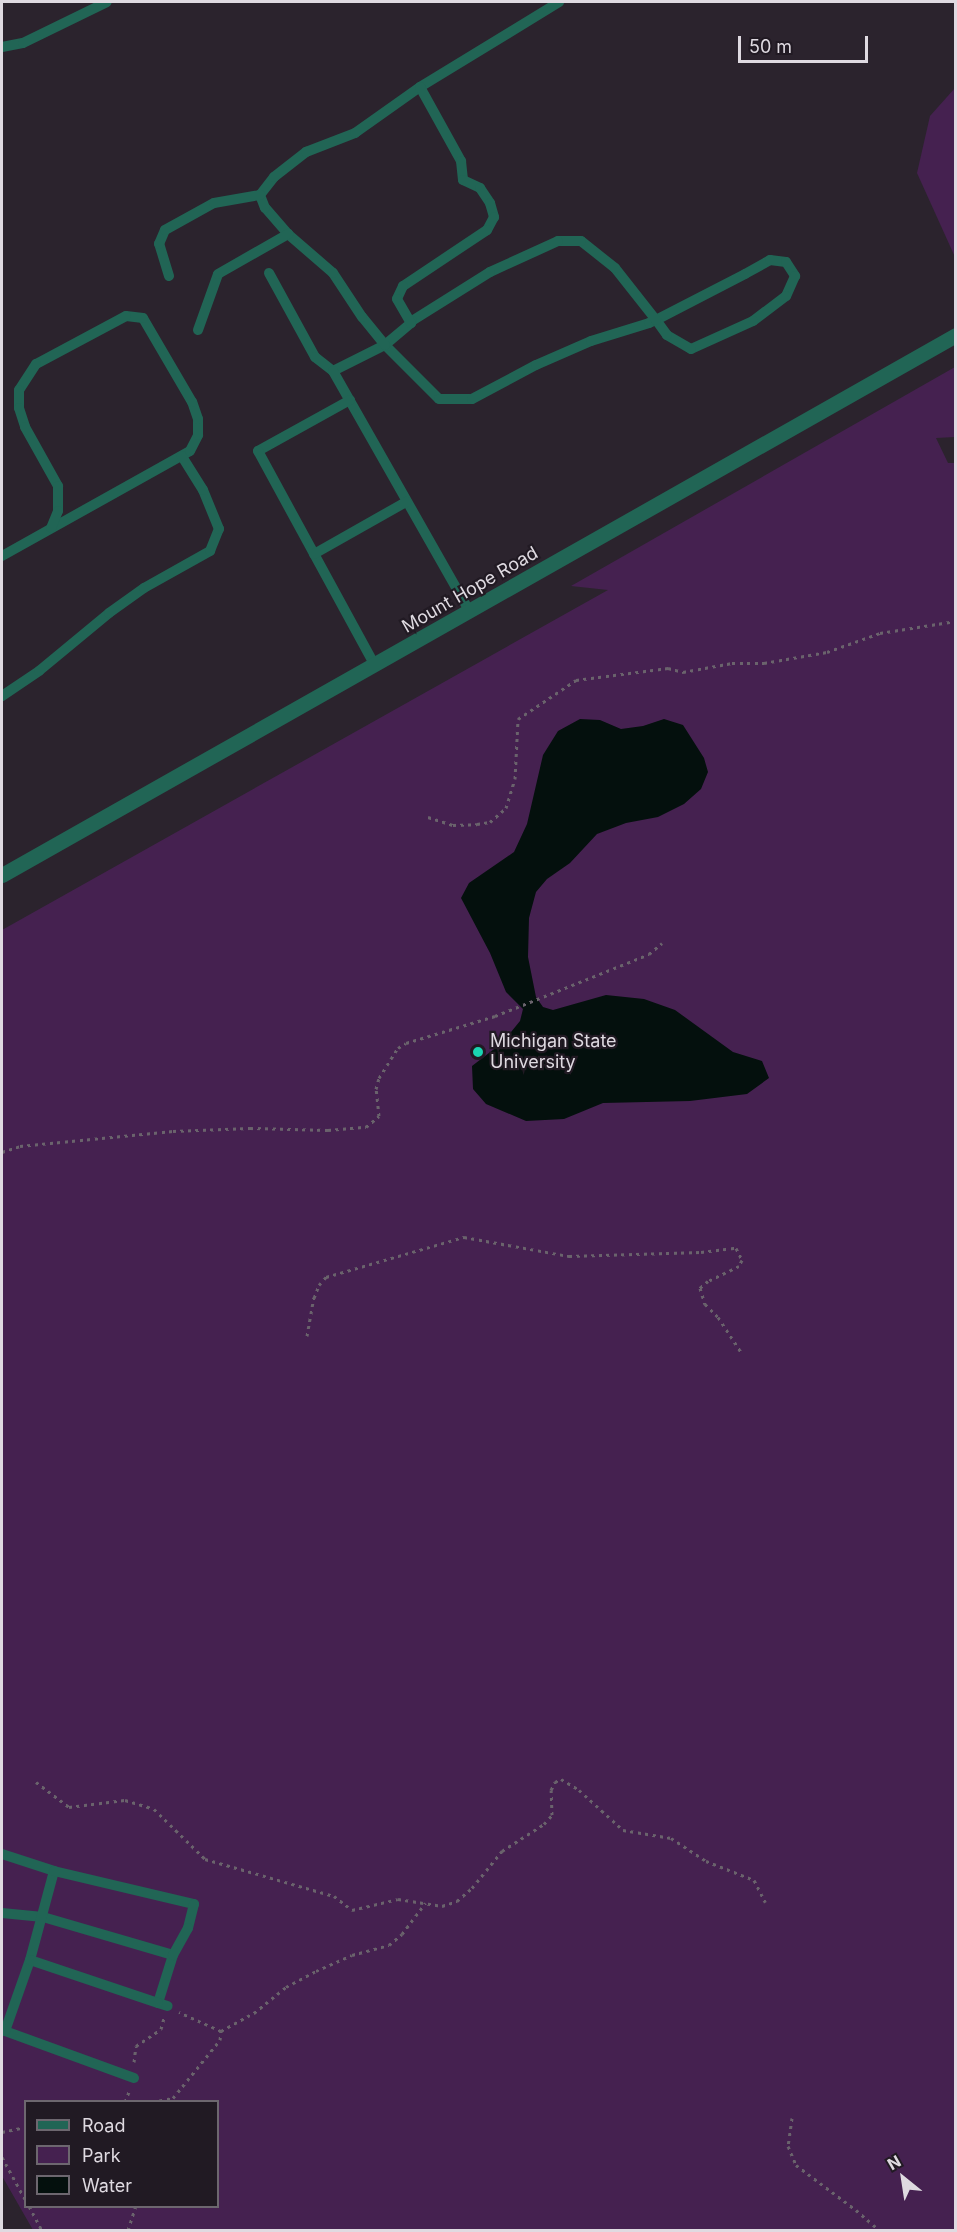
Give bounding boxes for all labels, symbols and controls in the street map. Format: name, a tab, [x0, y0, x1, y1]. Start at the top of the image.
scale bar	[741, 24, 872, 62]
text: 50 m	[749, 36, 792, 57]
street label: Mount Hope Road	[398, 542, 542, 638]
place label: Michigan State University	[490, 1031, 617, 1074]
marker: Michigan State University	[471, 1045, 485, 1059]
legend	[24, 2100, 219, 2208]
text: Road	[82, 2115, 125, 2136]
text: Park	[82, 2145, 121, 2166]
north arrow	[873, 2148, 933, 2208]
text: N	[884, 2151, 904, 2174]
text: Water	[82, 2175, 132, 2196]

